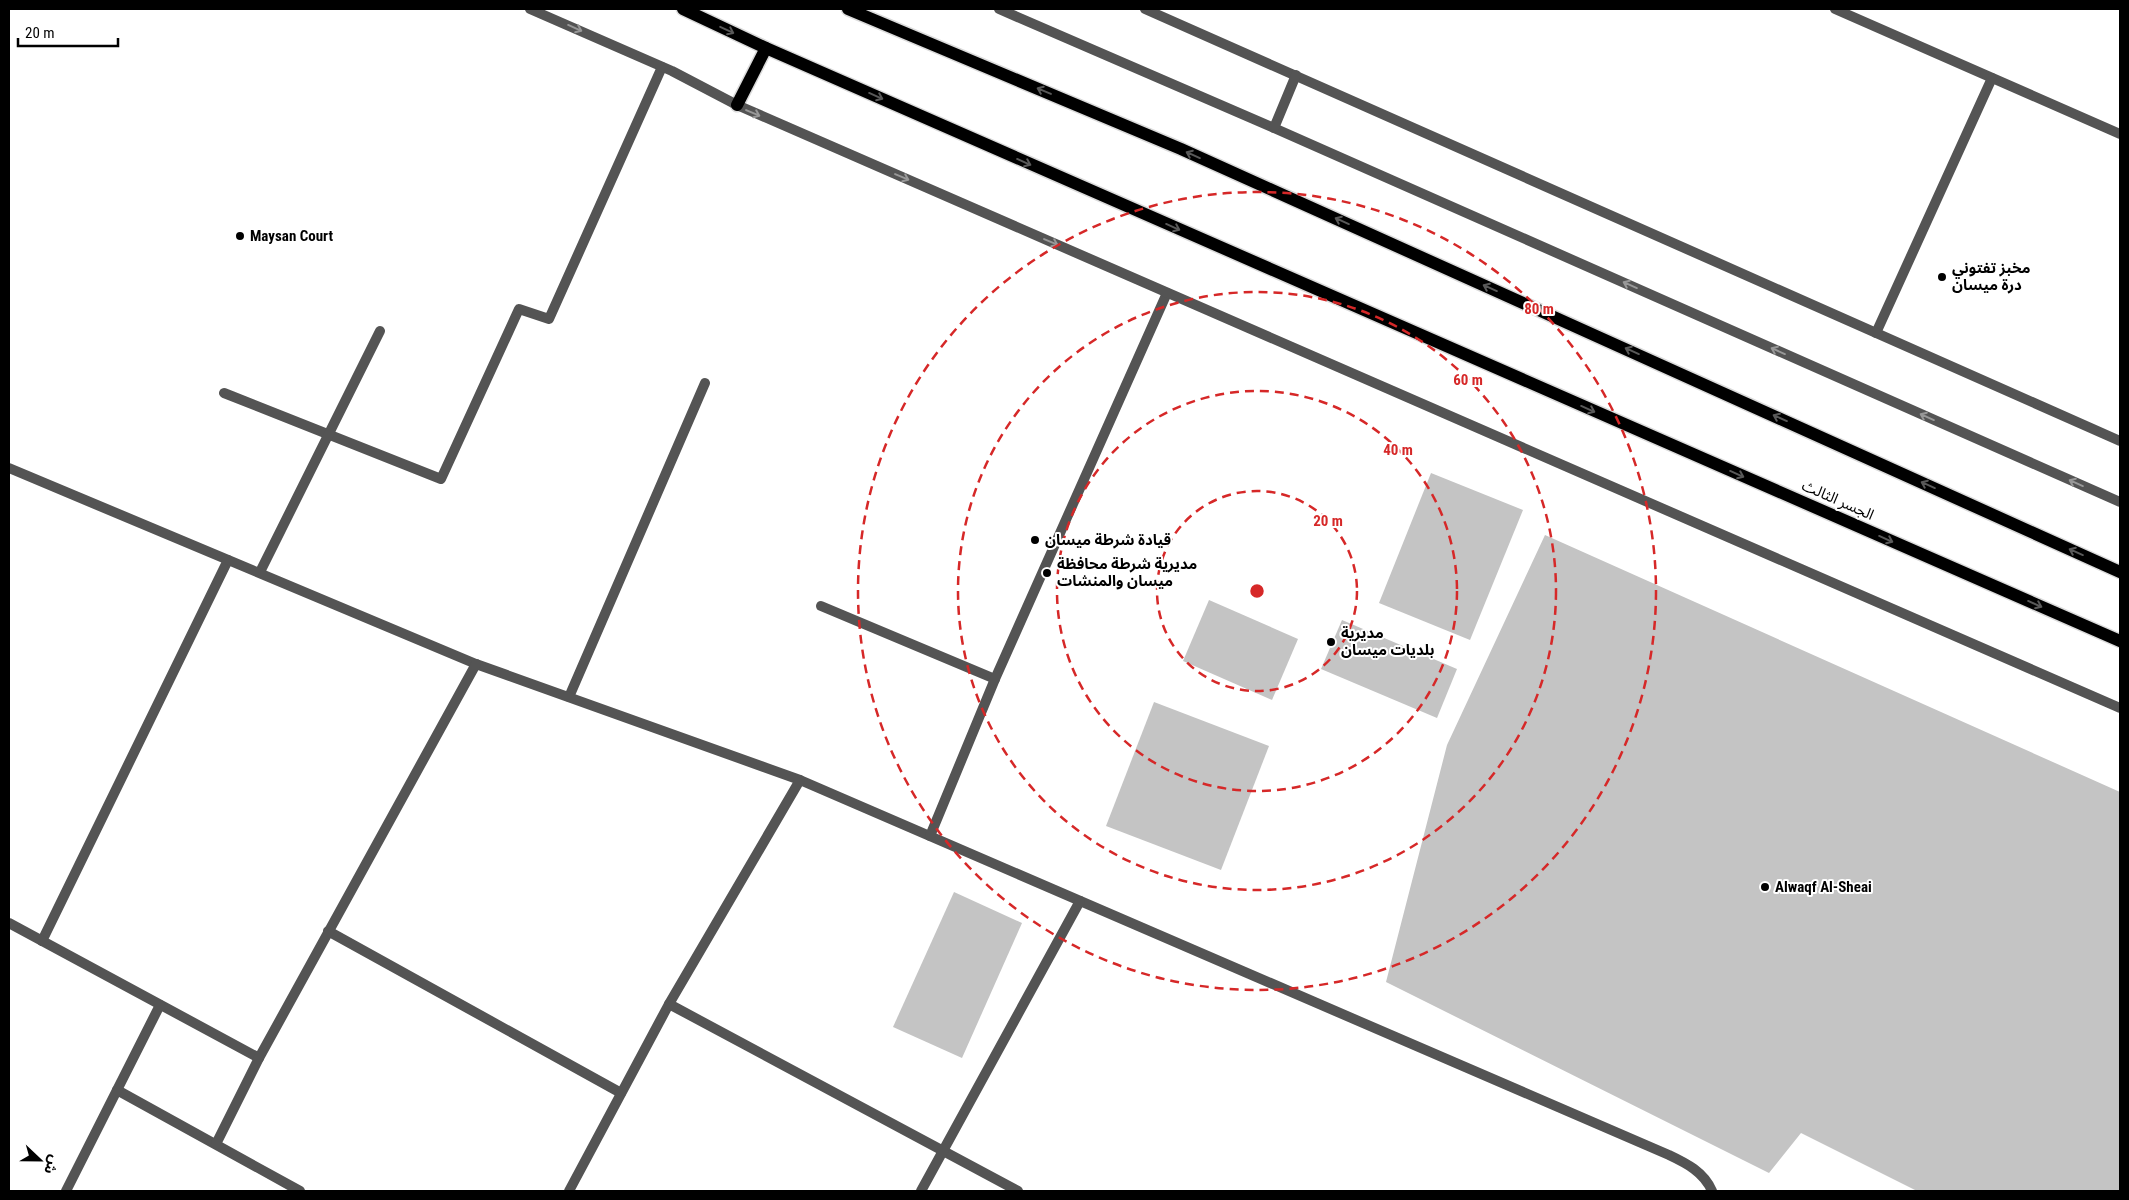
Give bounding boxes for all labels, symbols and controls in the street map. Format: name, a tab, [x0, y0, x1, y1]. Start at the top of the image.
scale bar	[18, 15, 118, 47]
text: 20 m	[25, 24, 55, 42]
one-way arrow	[567, 24, 582, 34]
one-way arrow	[719, 25, 734, 35]
one-way arrow	[1037, 86, 1052, 96]
one-way arrow	[868, 92, 883, 102]
one-way arrow	[745, 108, 760, 118]
one-way arrow	[1186, 149, 1201, 159]
one-way arrow	[1016, 157, 1031, 167]
one-way arrow	[894, 173, 909, 183]
one-way arrow	[1335, 216, 1350, 226]
one-way arrow	[1165, 223, 1180, 233]
place label: Maysan Court	[250, 227, 333, 245]
marker: Maysan Court	[234, 230, 246, 242]
one-way arrow	[1043, 238, 1058, 248]
place label: مخبز تفتوني درة ميسان	[1952, 259, 2031, 294]
marker: مخبز تفتوني درة ميسان	[1936, 271, 1948, 283]
one-way arrow	[1623, 280, 1638, 290]
one-way arrow	[1483, 282, 1498, 292]
text: 80 m	[1524, 300, 1554, 318]
one-way arrow	[1625, 346, 1640, 356]
one-way arrow	[1771, 346, 1786, 356]
text: 60 m	[1453, 371, 1483, 389]
one-way arrow	[1580, 405, 1595, 415]
one-way arrow	[1920, 412, 1935, 421]
one-way arrow	[1773, 413, 1788, 423]
text: 40 m	[1383, 441, 1413, 459]
one-way arrow	[1729, 470, 1744, 480]
street label: الجسر الثالث	[1799, 476, 1877, 524]
one-way arrow	[2069, 477, 2084, 487]
one-way arrow	[1921, 480, 1936, 490]
text: 20 m	[1313, 512, 1343, 530]
place label: قيادة شرطة ميسان	[1045, 531, 1171, 549]
marker: قيادة شرطة ميسان	[1029, 534, 1041, 546]
one-way arrow	[1878, 534, 1893, 544]
one-way arrow	[2069, 547, 2084, 557]
place label: مديرية شرطة محافظة ميسان والمنشات	[1057, 555, 1197, 590]
marker: مديرية شرطة محافظة ميسان والمنشات	[1041, 567, 1053, 579]
centre of rings	[1248, 582, 1266, 600]
one-way arrow	[2027, 599, 2042, 609]
place label: مديرية بلديات ميسان	[1341, 624, 1435, 659]
marker: مديرية بلديات ميسان	[1325, 636, 1337, 648]
place label: Alwaqf Al-Sheai	[1775, 878, 1872, 896]
marker: Alwaqf Al-Sheai	[1759, 881, 1771, 893]
north arrow	[15, 1135, 65, 1185]
text: ش	[41, 1153, 63, 1177]

